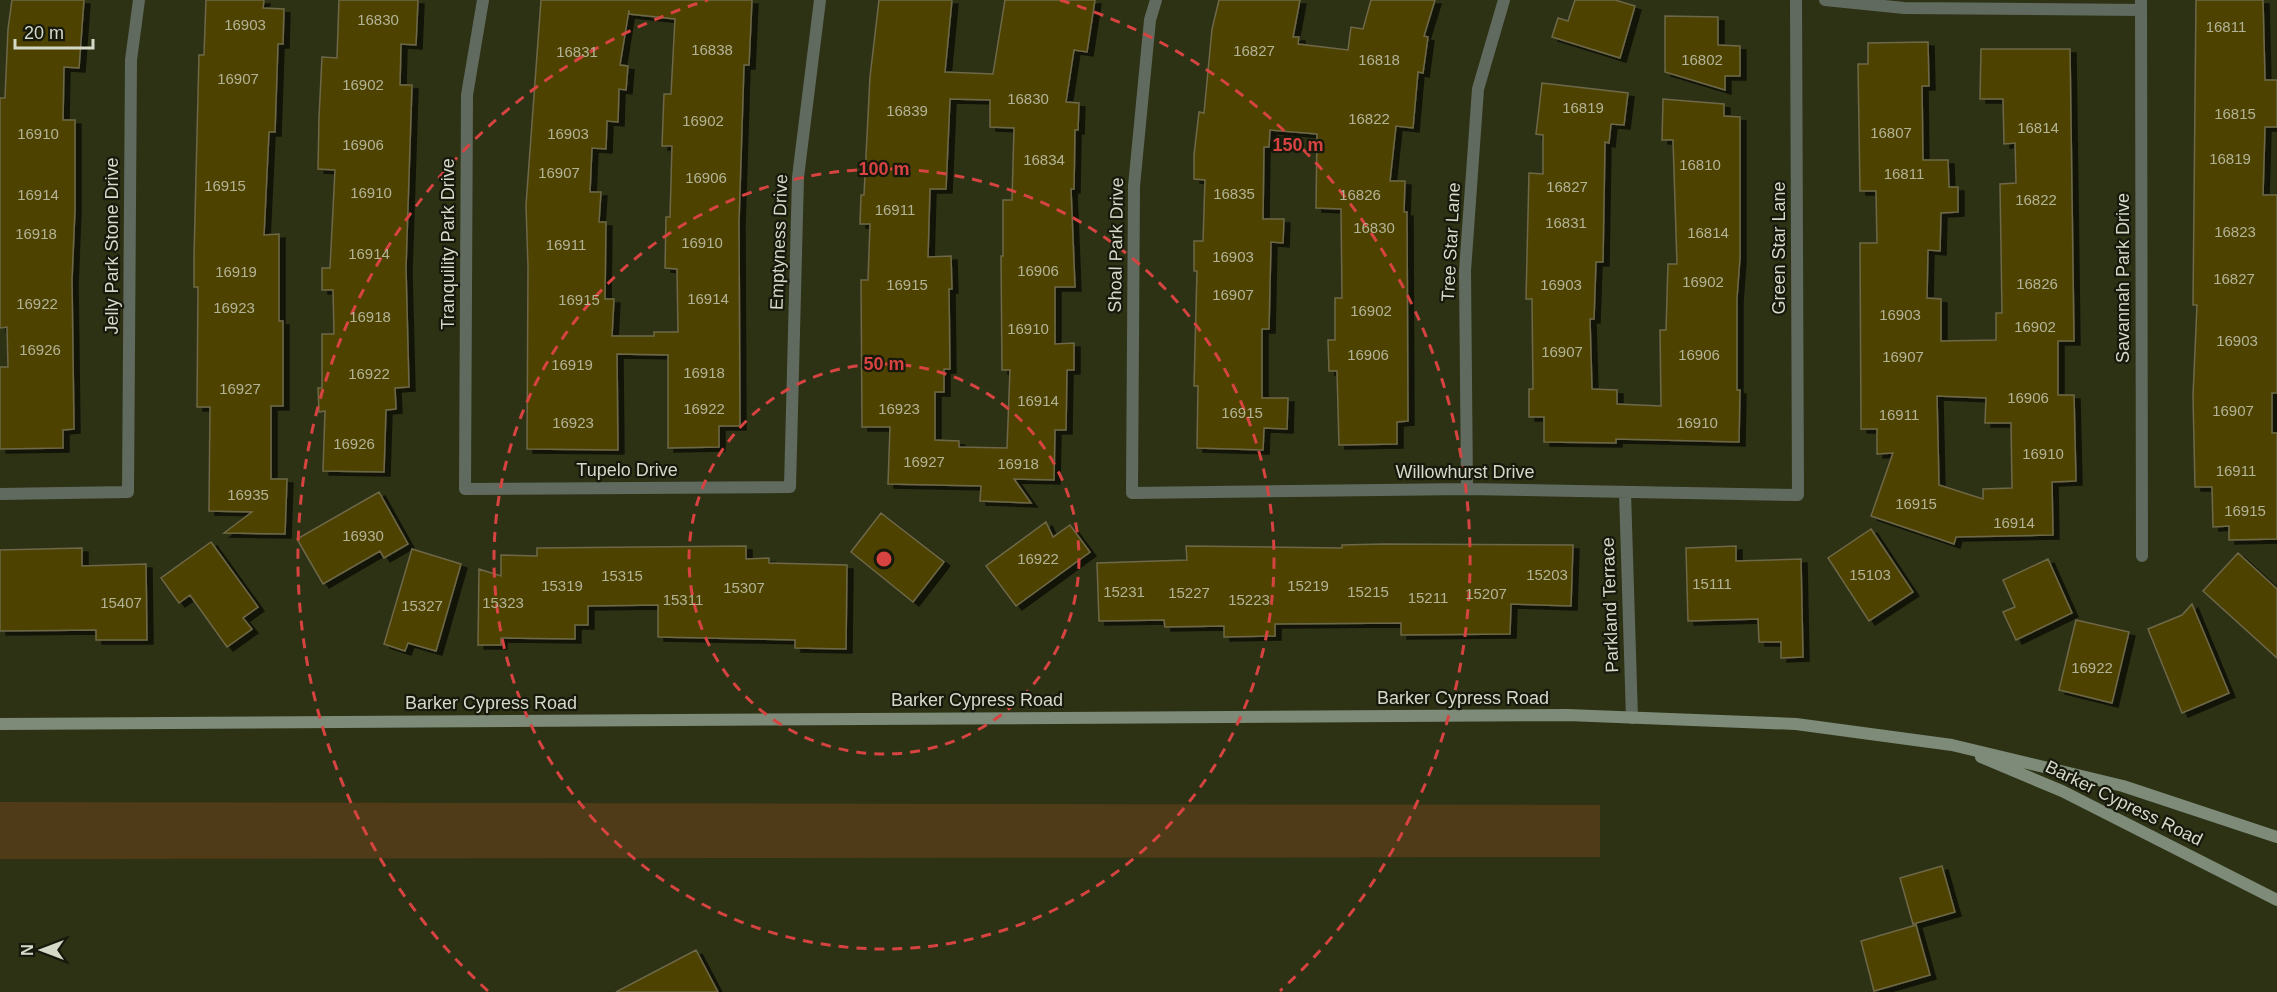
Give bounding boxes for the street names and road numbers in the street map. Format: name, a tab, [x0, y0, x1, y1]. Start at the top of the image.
street label: Jelly Park Stone Drive	[102, 157, 122, 335]
street label: Tranquility Park Drive	[438, 158, 458, 330]
street label: Emptyness Drive	[767, 174, 791, 310]
street label: Shoal Park Drive	[1105, 177, 1127, 313]
street label: Green Star Lane	[1769, 181, 1789, 315]
street label: Tree Star Lane	[1438, 182, 1464, 302]
street label: Savannah Park Drive	[2113, 193, 2133, 363]
street label: Tupelo Drive	[576, 460, 678, 480]
street label: Willowhurst Drive	[1395, 462, 1535, 482]
street label: Parkland Terrace	[1598, 537, 1622, 673]
street label: Barker Cypress Road	[1377, 688, 1549, 708]
street label: Barker Cypress Road	[891, 690, 1063, 710]
street label: Barker Cypress Road	[405, 693, 577, 713]
street label: Barker Cypress Road	[2042, 756, 2206, 850]

